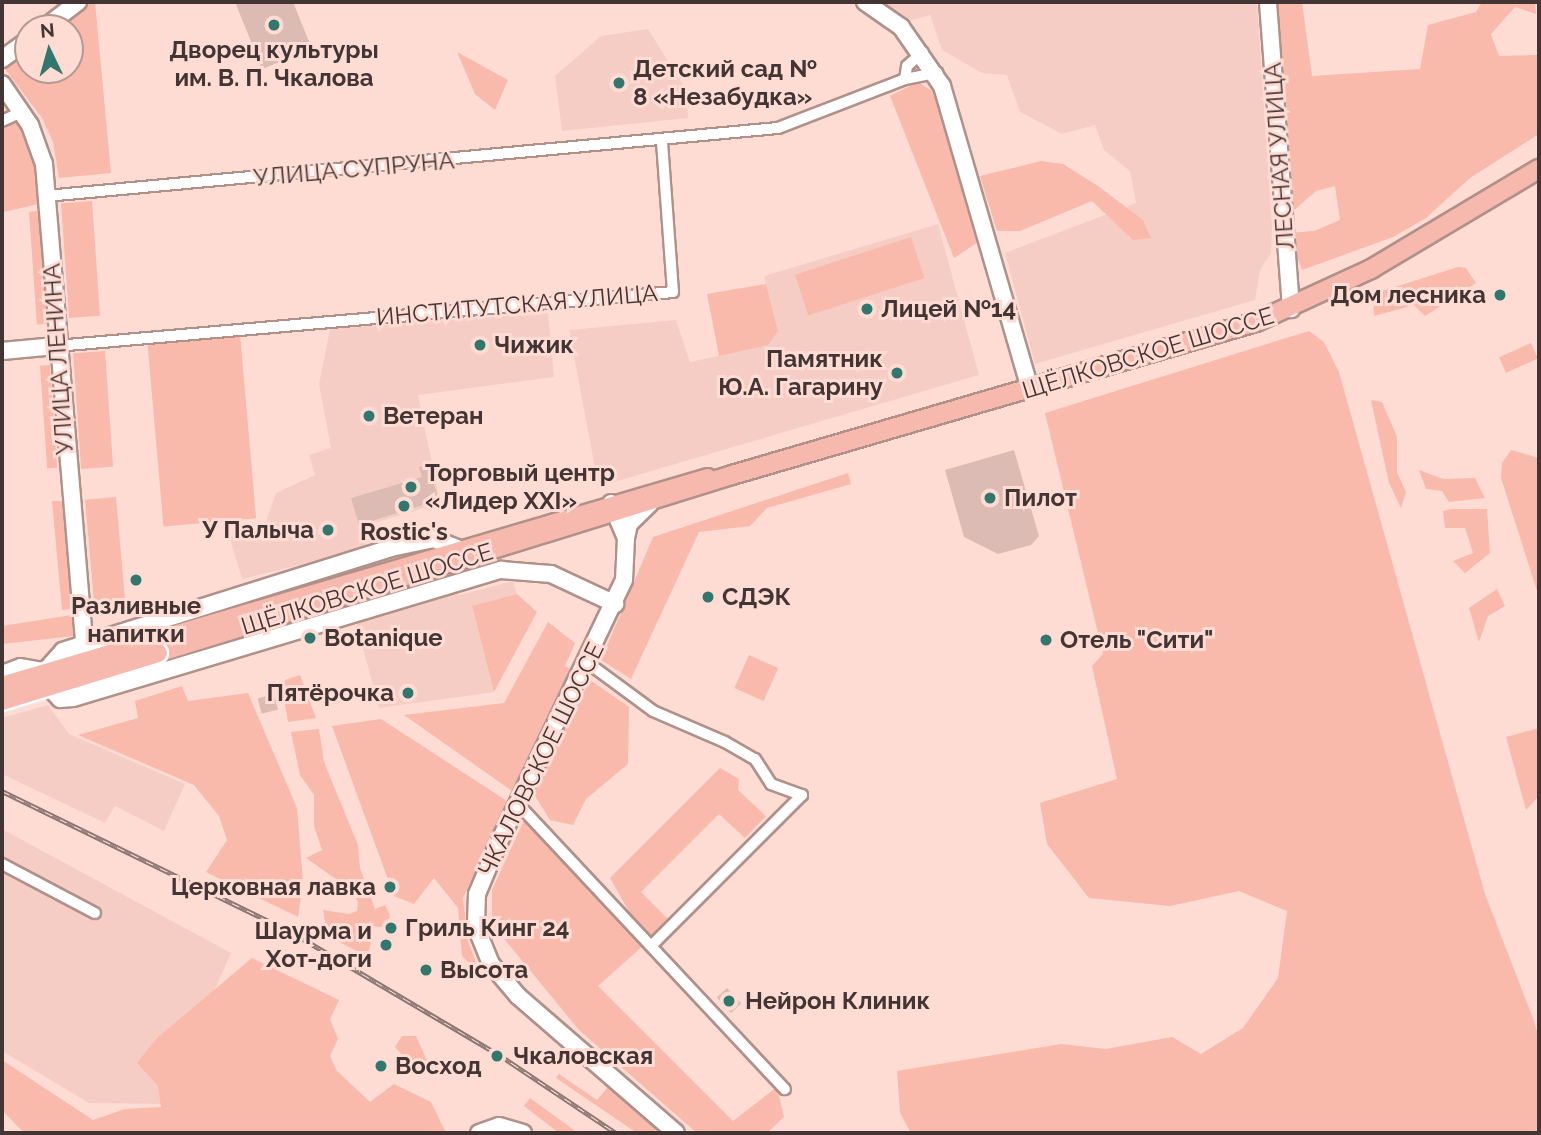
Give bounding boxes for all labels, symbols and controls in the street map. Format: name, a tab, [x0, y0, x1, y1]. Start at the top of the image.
north arrow	[14, 14, 84, 84]
marker: Дворец культуры им. В. П. Чкалова	[266, 17, 282, 33]
text: N	[39, 18, 56, 42]
place label: Дворец культуры им. В. П. Чкалова	[169, 36, 379, 92]
place label: Детский сад № 8 «Незабудка»	[633, 55, 817, 111]
street label: ЛЕСНАЯ УЛИЦА	[1258, 61, 1300, 251]
marker: Детский сад № 8 «Незабудка»	[611, 75, 627, 91]
street label: УЛИЦА СУПРУНА	[252, 146, 456, 192]
street label: УЛИЦА ЛЕНИНА	[37, 262, 79, 456]
street label: ИНСТИТУТСКАЯ УЛИЦА	[375, 278, 659, 332]
place label: Дом лесника	[1331, 281, 1486, 309]
marker: Дом лесника	[1492, 287, 1508, 303]
place label: Лицей №14	[881, 295, 1016, 323]
marker: Лицей №14	[859, 301, 875, 317]
street label: ЩЁЛКОВСКОЕ ШОССЕ	[1019, 301, 1277, 405]
place label: Чижик	[494, 331, 574, 359]
marker: Чижик	[472, 337, 488, 353]
place label: Памятник Ю.А. Гагарину	[718, 345, 883, 401]
marker: Памятник Ю.А. Гагарину	[889, 365, 905, 381]
place label: Ветеран	[383, 402, 483, 430]
marker: Ветеран	[361, 408, 377, 424]
place label: Торговый центр «Лидер XXI»	[425, 459, 615, 515]
marker: Торговый центр «Лидер XXI»	[403, 479, 419, 495]
place label: Пилот	[1004, 484, 1077, 512]
marker: Пилот	[982, 490, 998, 506]
marker: Rostic's	[396, 498, 412, 514]
place label: У Палыча	[202, 516, 314, 544]
place label: Rostic's	[360, 518, 448, 546]
marker: У Палыча	[320, 522, 336, 538]
street label: ЩЁЛКОВСКОЕ ШОССЕ	[238, 537, 496, 641]
marker: Разливные напитки	[128, 572, 144, 588]
place label: СДЭК	[722, 583, 791, 611]
marker: СДЭК	[700, 589, 716, 605]
place label: Разливные напитки	[71, 592, 201, 648]
place label: Botanique	[324, 624, 443, 652]
place label: Отель "Сити"	[1060, 626, 1214, 654]
marker: Botanique	[302, 630, 318, 646]
marker: Отель "Сити"	[1038, 632, 1054, 648]
street label: ЧКАЛОВСКОЕ ШОССЕ	[472, 638, 610, 880]
place label: Пятёрочка	[267, 679, 394, 707]
marker: Пятёрочка	[400, 685, 416, 701]
place label: Церковная лавка	[171, 873, 376, 901]
marker: Церковная лавка	[382, 879, 398, 895]
place label: Гриль Кинг 24	[405, 914, 569, 942]
place label: Шаурма и Хот-доги	[255, 917, 372, 973]
marker: Гриль Кинг 24	[383, 920, 399, 936]
marker: Шаурма и Хот-доги	[378, 937, 394, 953]
place label: Высота	[440, 956, 528, 984]
marker: Высота	[418, 962, 434, 978]
place label: Нейрон Клиник	[745, 987, 930, 1015]
marker: Нейрон Клиник	[719, 991, 739, 1011]
place label: Чкаловская	[513, 1042, 653, 1070]
marker: Чкаловская	[487, 1046, 507, 1066]
place label: Восход	[395, 1052, 482, 1080]
marker: Восход	[373, 1058, 389, 1074]

